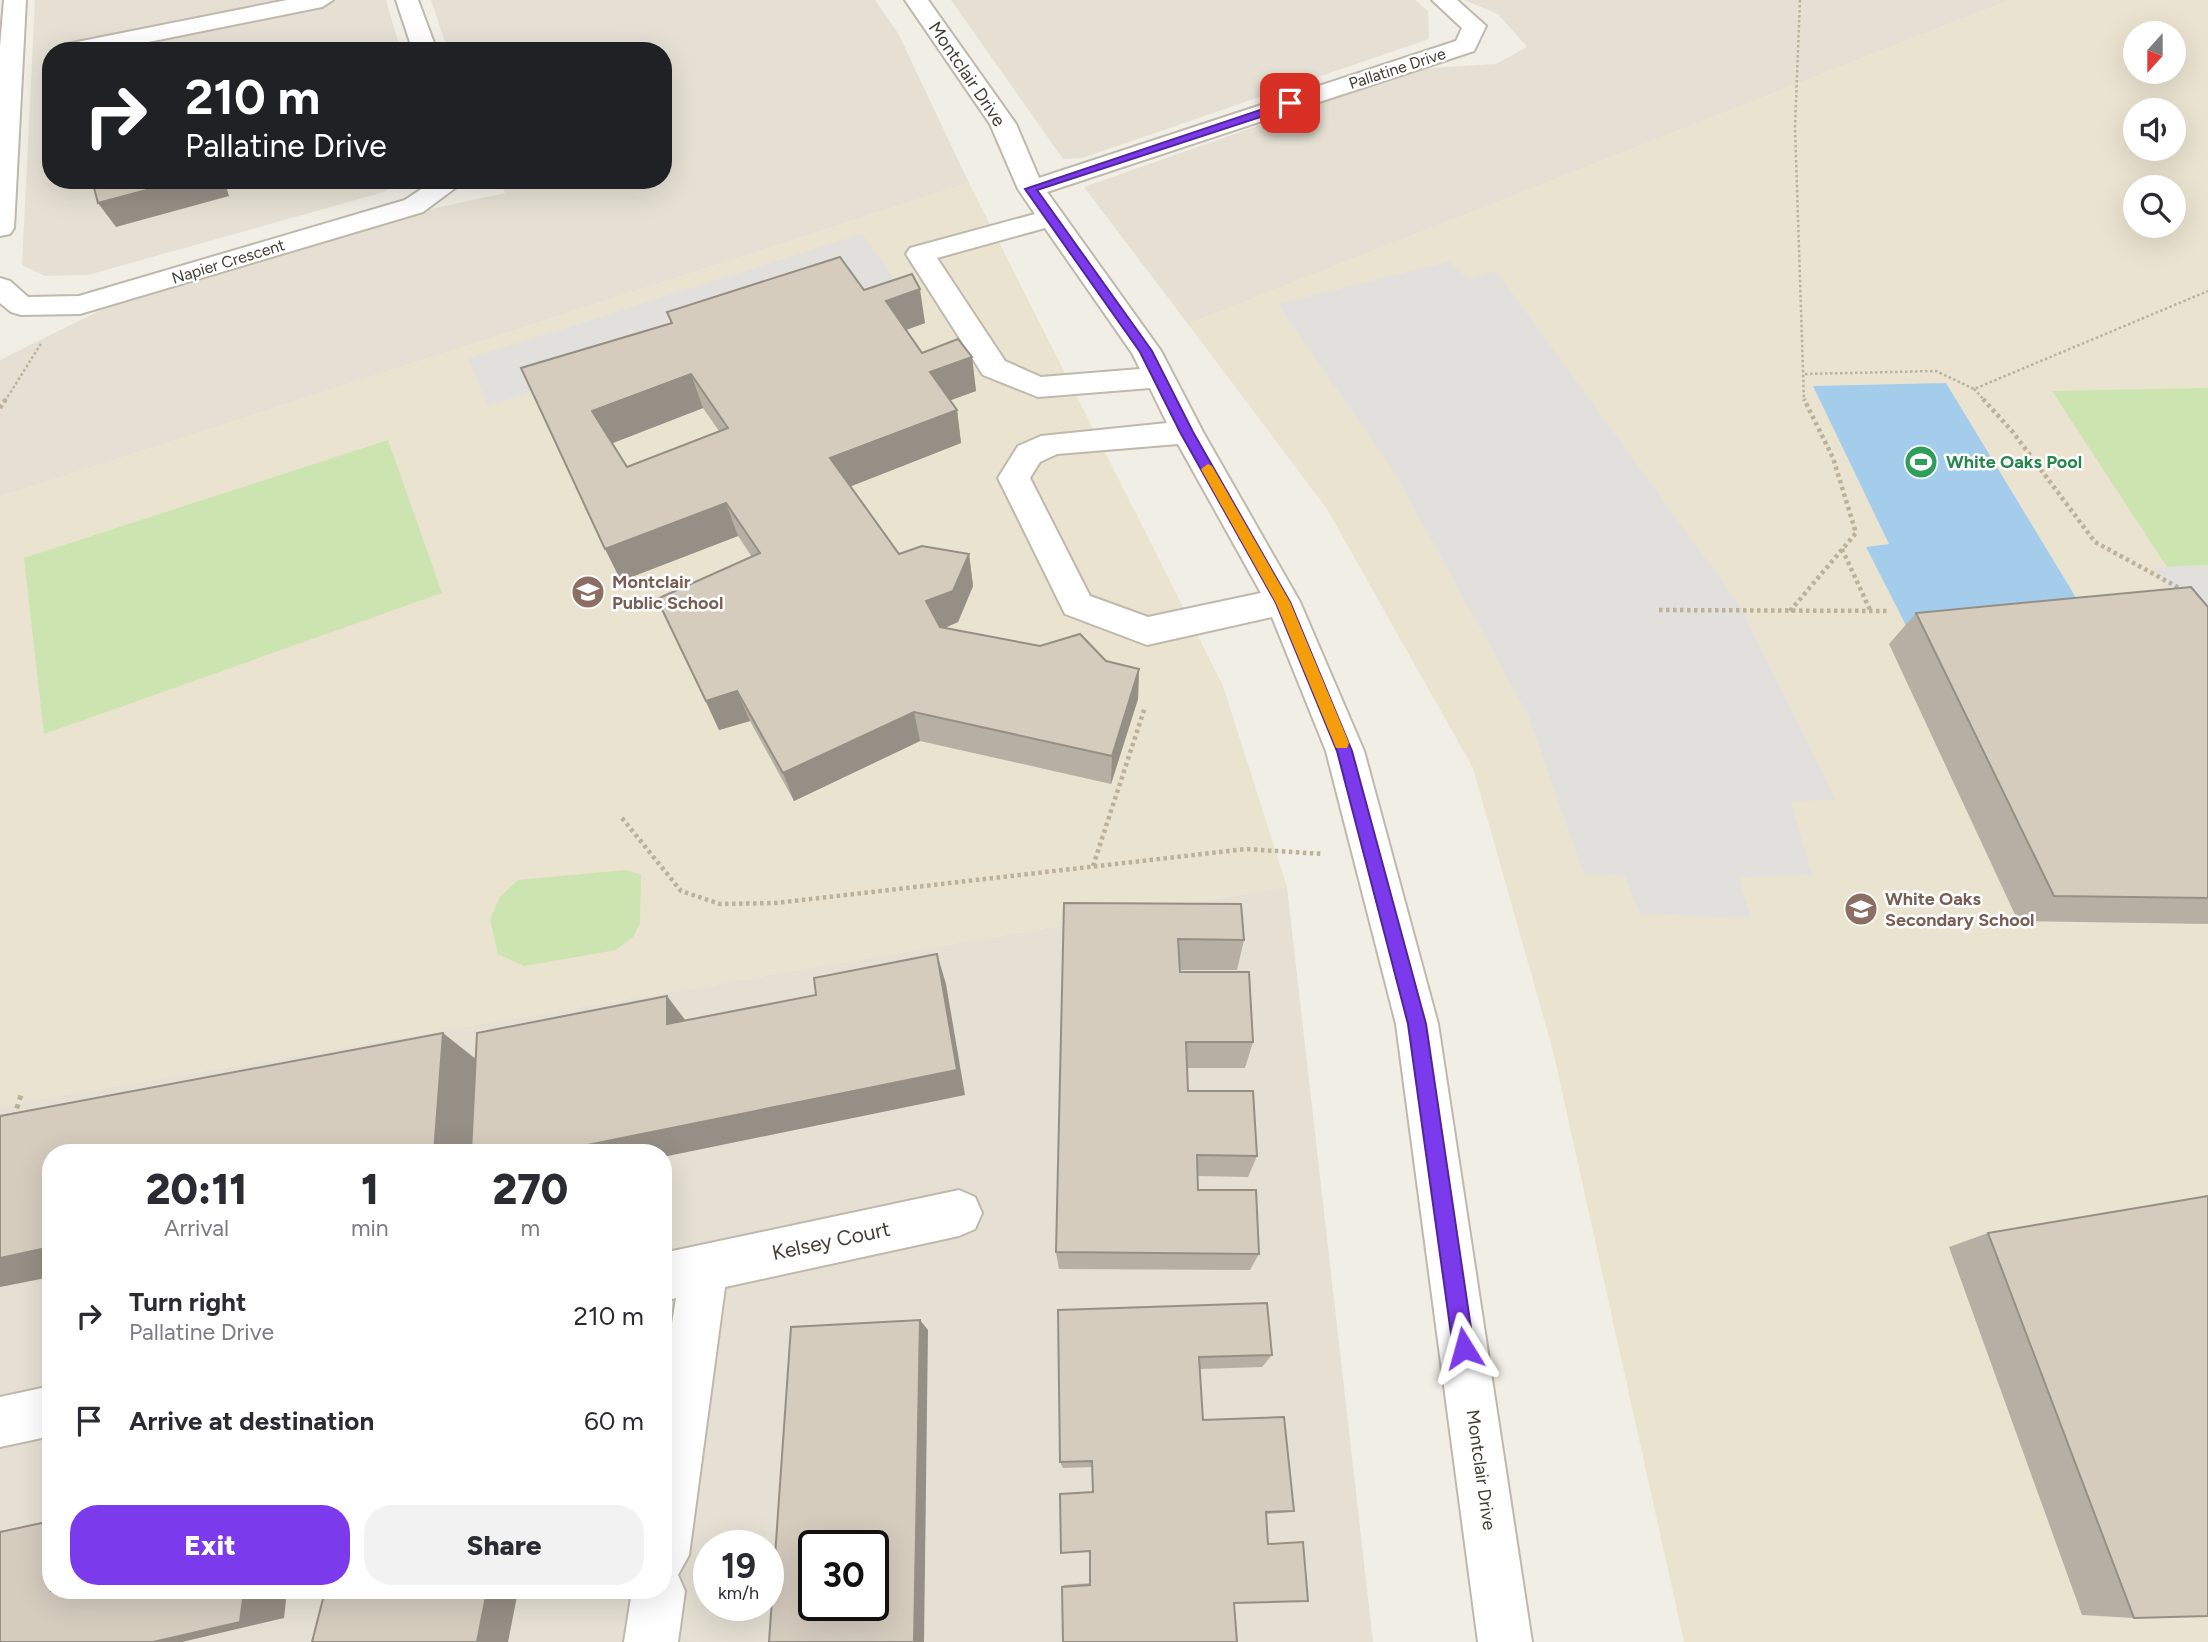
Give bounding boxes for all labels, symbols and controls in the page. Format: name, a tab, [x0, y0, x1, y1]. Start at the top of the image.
street label: Montclair Drive	[924, 17, 1010, 131]
north arrow	[2123, 21, 2186, 84]
map controls	[2123, 21, 2186, 238]
street label: Pallatine Drive	[1346, 44, 1448, 93]
text: 210 m	[185, 67, 320, 126]
icon: right	[70, 70, 161, 161]
pin	[1260, 73, 1320, 133]
icon: arrive	[1271, 84, 1309, 122]
button: sound	[2123, 98, 2186, 161]
text: Pallatine Drive	[185, 127, 387, 165]
button: search	[2123, 175, 2186, 238]
street label: Napier Crescent	[169, 235, 287, 288]
sports icon: White Oaks Pool	[1902, 443, 1940, 481]
place label: White Oaks Pool	[1946, 451, 2082, 473]
place label: Montclair Public School	[612, 571, 723, 614]
school or university icon: Montclair Public School	[569, 573, 607, 611]
place label: White Oaks Secondary School	[1885, 888, 2035, 931]
school or university icon: White Oaks Secondary School	[1842, 890, 1880, 928]
text: 20:11	[146, 1164, 247, 1215]
text: 1	[361, 1164, 379, 1215]
text: 270	[492, 1164, 568, 1215]
text: Arrival	[164, 1214, 229, 1242]
text: min	[351, 1214, 389, 1242]
text: m	[521, 1214, 540, 1242]
street label: Kelsey Court	[770, 1216, 892, 1265]
text: Turn right	[129, 1286, 246, 1318]
icon: right	[70, 1297, 108, 1335]
text: 210 m	[574, 1300, 644, 1332]
position arrow	[1427, 1311, 1501, 1385]
text: Pallatine Drive	[129, 1318, 274, 1346]
icon: arrive	[70, 1402, 108, 1440]
text: Arrive at destination	[129, 1405, 374, 1437]
text: 60 m	[584, 1405, 644, 1437]
street label: Montclair Drive	[1462, 1408, 1500, 1532]
button: Exit	[70, 1505, 350, 1585]
button: Share	[364, 1505, 644, 1585]
speed limit sign: 30	[798, 1530, 889, 1621]
text: 19	[721, 1545, 756, 1587]
text: km/h	[718, 1582, 759, 1604]

